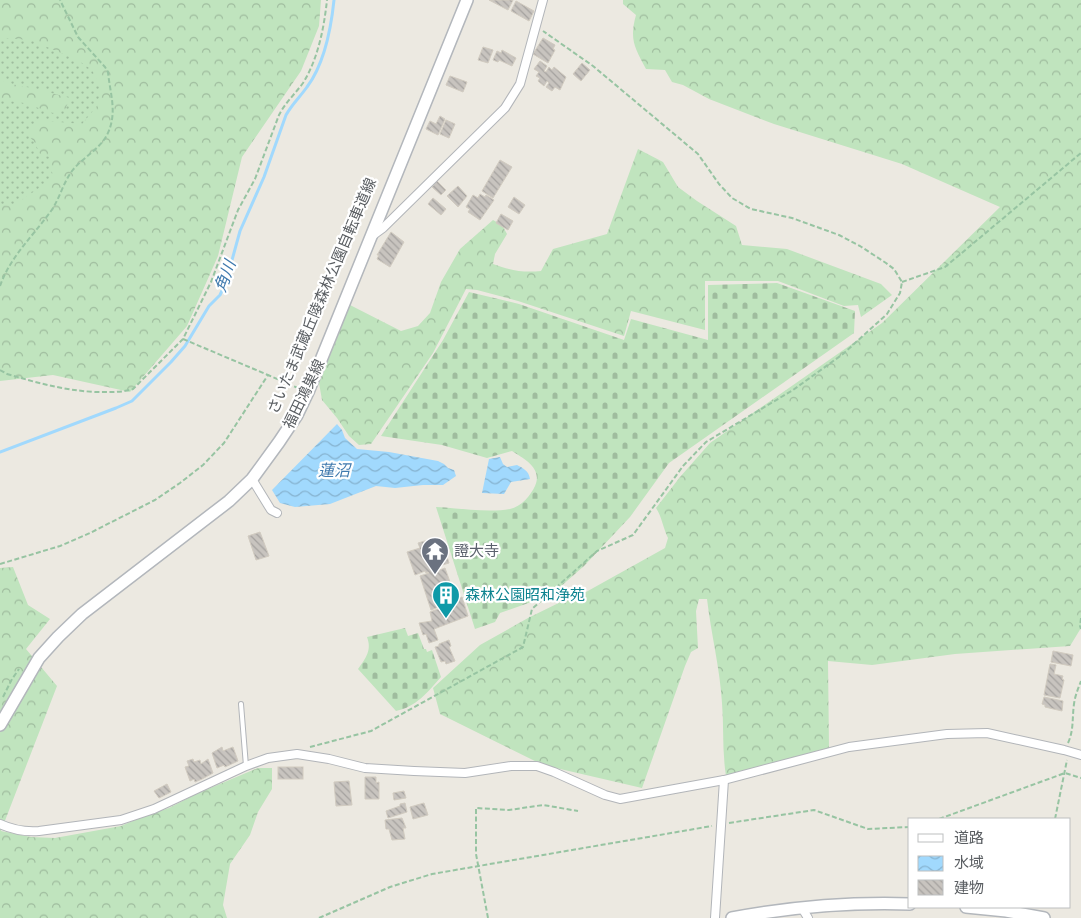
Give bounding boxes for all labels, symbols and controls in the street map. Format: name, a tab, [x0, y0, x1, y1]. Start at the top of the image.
street label: さいたま武蔵丘陵森林公園自転車道線	[264, 175, 380, 417]
water label: 角川	[211, 256, 240, 294]
street label: 福田鴻巣線	[279, 356, 329, 432]
water label: 蓮沼	[318, 461, 352, 480]
temple icon: 證大寺	[420, 536, 450, 575]
place label: 證大寺	[454, 542, 499, 560]
building icon: 森林公園昭和浄苑	[431, 580, 461, 619]
place label: 森林公園昭和浄苑	[465, 586, 585, 604]
legend	[908, 818, 1071, 908]
text: 道路	[954, 829, 984, 847]
text: 水域	[954, 854, 984, 872]
text: 建物	[954, 879, 984, 897]

